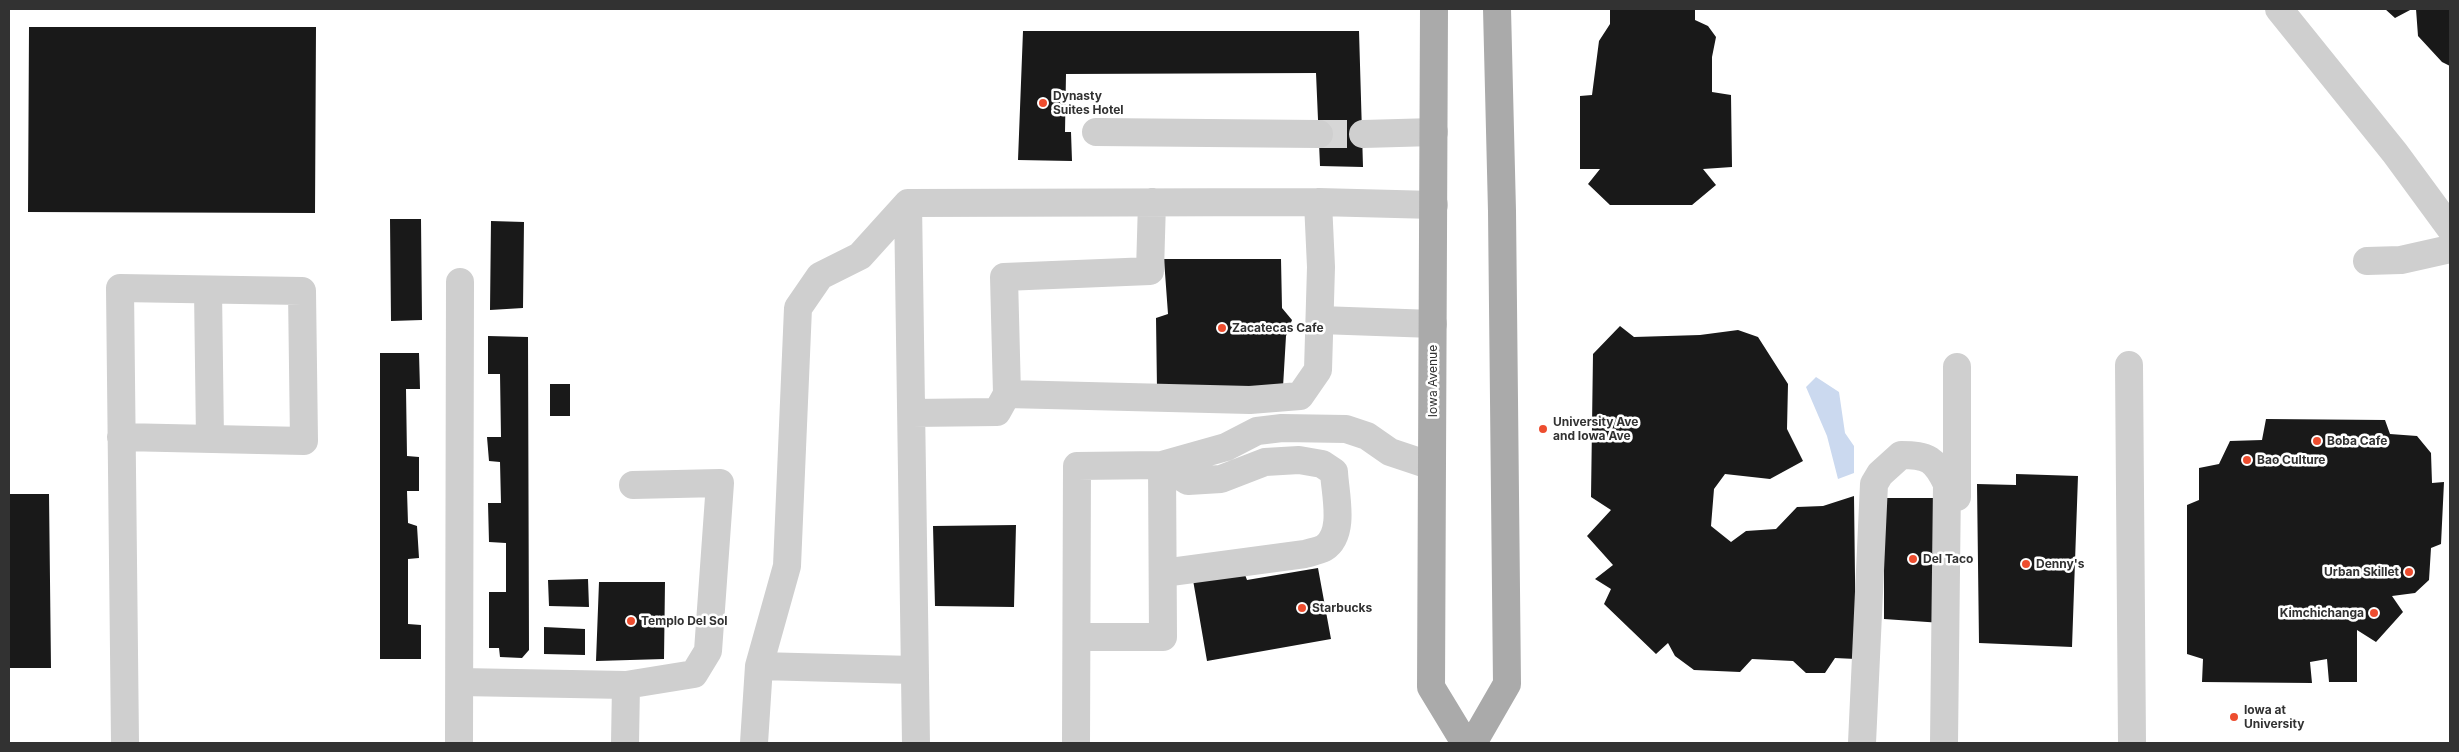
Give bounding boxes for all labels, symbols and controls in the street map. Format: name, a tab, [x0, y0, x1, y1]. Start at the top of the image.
place label: Dynasty Suites Hotel	[1053, 89, 1124, 117]
marker: Dynasty Suites Hotel	[1037, 97, 1049, 109]
place label: Zacatecas Cafe	[1232, 321, 1324, 335]
marker: Zacatecas Cafe	[1216, 322, 1228, 334]
street label: Iowa Avenue	[1426, 345, 1440, 417]
place label: University Ave and Iowa Ave	[1553, 415, 1638, 443]
marker: University Ave and Iowa Ave	[1537, 423, 1549, 435]
place label: Boba Cafe	[2327, 434, 2387, 448]
marker: Boba Cafe	[2311, 435, 2323, 447]
place label: Bao Culture	[2257, 453, 2325, 467]
marker: Bao Culture	[2241, 454, 2253, 466]
place label: Del Taco	[1923, 552, 1973, 566]
marker: Del Taco	[1907, 553, 1919, 565]
place label: Denny's	[2036, 557, 2084, 571]
marker: Denny's	[2020, 558, 2032, 570]
place label: Urban Skillet	[2324, 565, 2399, 579]
marker: Urban Skillet	[2403, 566, 2415, 578]
place label: Starbucks	[1312, 601, 1372, 615]
marker: Starbucks	[1296, 602, 1308, 614]
place label: Kimchichanga	[2280, 606, 2364, 620]
marker: Kimchichanga	[2368, 607, 2380, 619]
place label: Templo Del Sol	[641, 614, 728, 628]
marker: Templo Del Sol	[625, 615, 637, 627]
place label: Iowa at University	[2244, 703, 2304, 731]
marker: Iowa at University	[2228, 711, 2240, 723]

